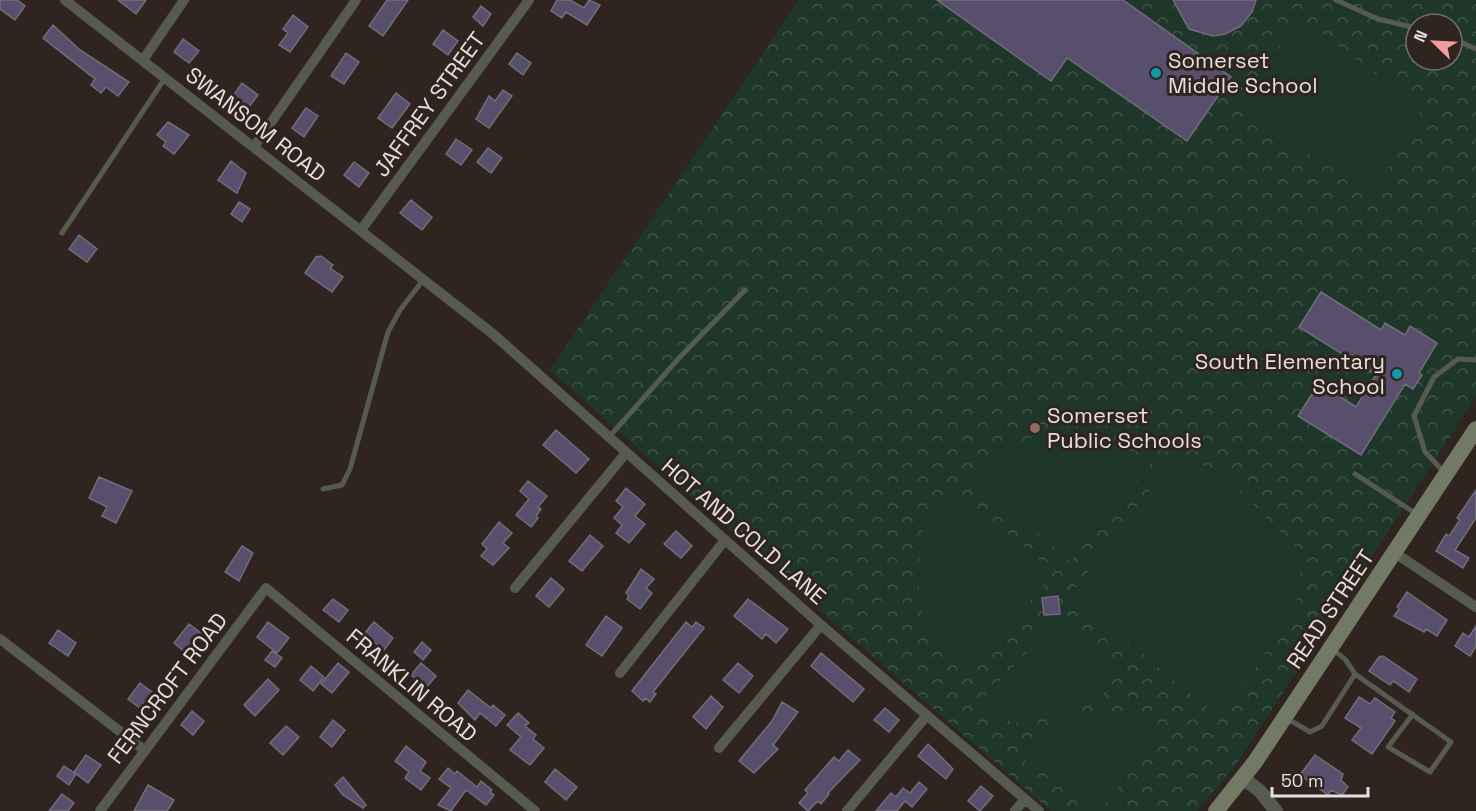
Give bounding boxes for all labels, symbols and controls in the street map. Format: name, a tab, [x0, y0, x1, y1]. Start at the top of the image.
north arrow	[1404, 12, 1464, 72]
street label: JAFFREY STREET	[367, 26, 491, 182]
text: N	[1409, 27, 1433, 45]
place label: Somerset Middle School	[1168, 46, 1318, 99]
street label: SWANSOM ROAD	[180, 61, 332, 187]
marker: Somerset Middle School	[1149, 66, 1163, 80]
place label: South Elementary School	[1195, 347, 1385, 400]
marker: South Elementary School	[1390, 367, 1404, 381]
place label: Somerset Public Schools	[1047, 401, 1202, 454]
marker: Somerset Public Schools	[1028, 421, 1042, 435]
street label: HOT AND COLD LANE	[656, 452, 832, 610]
street label: READ STREET	[1280, 544, 1380, 674]
street label: FERNCROFT ROAD	[101, 607, 233, 769]
street label: FRANKLIN ROAD	[341, 622, 483, 748]
scale bar	[1272, 760, 1368, 798]
text: 50 m	[1281, 769, 1323, 792]

